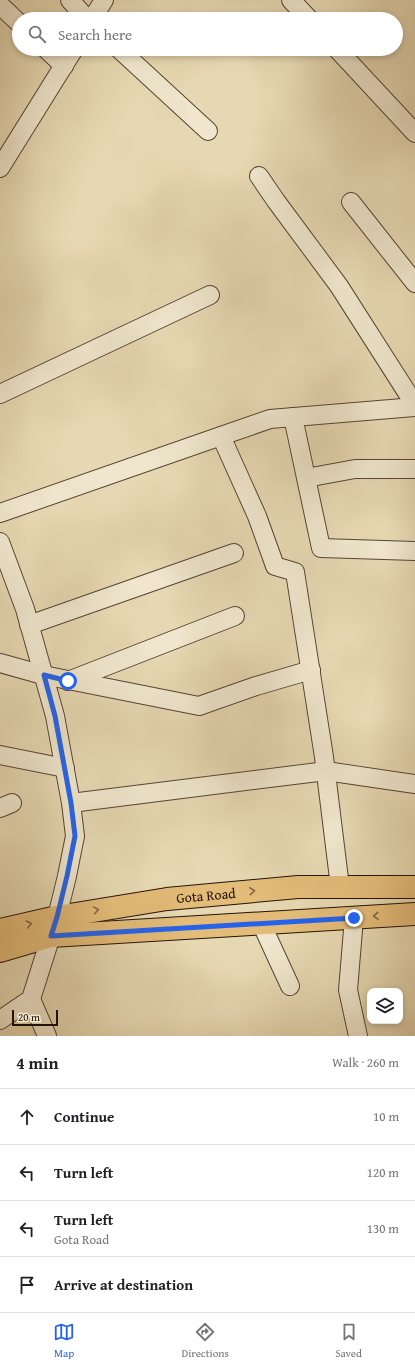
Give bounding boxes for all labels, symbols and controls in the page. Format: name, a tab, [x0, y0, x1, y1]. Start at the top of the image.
search box	[12, 12, 403, 56]
icon: search	[26, 23, 48, 45]
text: Search here	[58, 24, 132, 45]
route start	[59, 672, 77, 690]
street label: Gota Road	[175, 883, 237, 908]
one-way arrow	[249, 887, 256, 896]
one-way arrow	[93, 907, 99, 915]
route end	[345, 909, 363, 927]
one-way arrow	[373, 912, 379, 921]
one-way arrow	[25, 920, 32, 928]
map controls	[367, 988, 403, 1024]
button: layers	[367, 988, 403, 1024]
scale bar	[12, 1008, 58, 1027]
text: 20 m	[18, 1009, 40, 1025]
text: 4 min	[16, 1050, 58, 1075]
text: Walk · 260 m	[332, 1053, 399, 1072]
icon: ahead	[16, 1106, 38, 1128]
text: Continue	[54, 1106, 115, 1127]
text: 10 m	[373, 1107, 399, 1126]
icon: left	[16, 1162, 38, 1184]
text: Turn left	[54, 1162, 113, 1183]
text: 120 m	[367, 1163, 399, 1182]
text: Turn left	[54, 1209, 113, 1230]
icon: left	[16, 1218, 38, 1240]
text: 130 m	[367, 1219, 399, 1238]
text: Gota Road	[54, 1230, 109, 1249]
icon: arrive	[16, 1274, 38, 1296]
text: Arrive at destination	[54, 1274, 193, 1295]
tab: Map	[53, 1321, 75, 1361]
tab: Directions	[182, 1321, 229, 1361]
tab: Saved	[335, 1321, 362, 1361]

